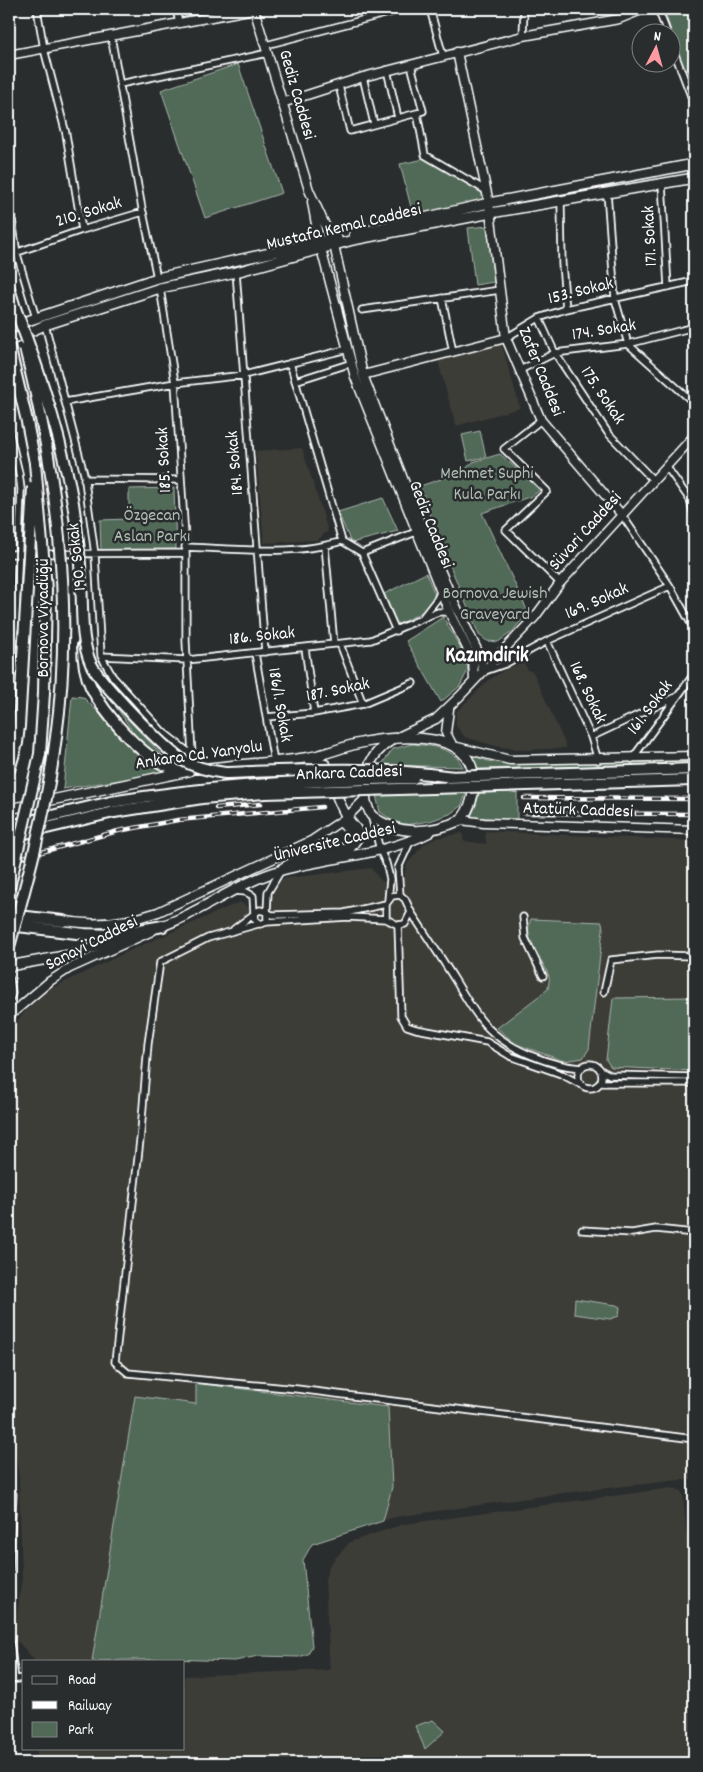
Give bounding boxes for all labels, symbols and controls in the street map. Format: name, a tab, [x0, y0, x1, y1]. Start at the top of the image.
north arrow	[630, 22, 680, 72]
text: N	[653, 27, 662, 47]
street label: Gediz Caddesi	[271, 47, 321, 143]
street label: 210. Sokak	[53, 191, 125, 235]
street label: Mustafa Kemal Caddesi	[264, 198, 424, 258]
street label: 171. Sokak	[637, 205, 665, 267]
street label: 153. Sokak	[546, 272, 616, 312]
street label: 174. Sokak	[570, 314, 638, 348]
street label: Zafer Caddesi	[511, 324, 569, 420]
street label: 175. Sokak	[573, 362, 631, 430]
street label: 185. Sokak	[151, 427, 179, 493]
street label: 184. Sokak	[221, 430, 251, 496]
park label: Mehmet Suphi Kula Parkı	[440, 462, 534, 508]
street label: Gediz Caddesi	[401, 477, 459, 573]
street label: Süvari Caddesi	[544, 487, 628, 577]
park label: Özgecan Aslan Parkı	[114, 504, 190, 550]
street label: 190. Sokak	[62, 522, 94, 592]
street label: Bornova Viyadüğü	[32, 558, 57, 678]
street label: 169. Sokak	[561, 577, 633, 627]
park label: Bornova Jewish Graveyard	[443, 582, 547, 628]
street label: 186. Sokak	[228, 621, 296, 653]
district label: Kazımdirik	[445, 641, 529, 672]
street label: 168. Sokak	[562, 658, 612, 728]
street label: 186/1. Sokak	[260, 666, 298, 744]
street label: 187. Sokak	[304, 672, 372, 710]
street label: 161. Sokak	[622, 675, 680, 741]
street label: Ankara Cd. Yanyolu	[134, 735, 264, 777]
street label: Ankara Caddesi	[295, 760, 403, 788]
street label: Atatürk Caddesi	[522, 797, 634, 825]
street label: Üniversite Caddesi	[272, 817, 398, 869]
street label: Sanayi Caddesi	[41, 910, 143, 978]
legend	[22, 1660, 185, 1750]
text: Road	[68, 1670, 96, 1692]
text: Railway	[68, 1696, 112, 1718]
text: Park	[68, 1720, 94, 1742]

